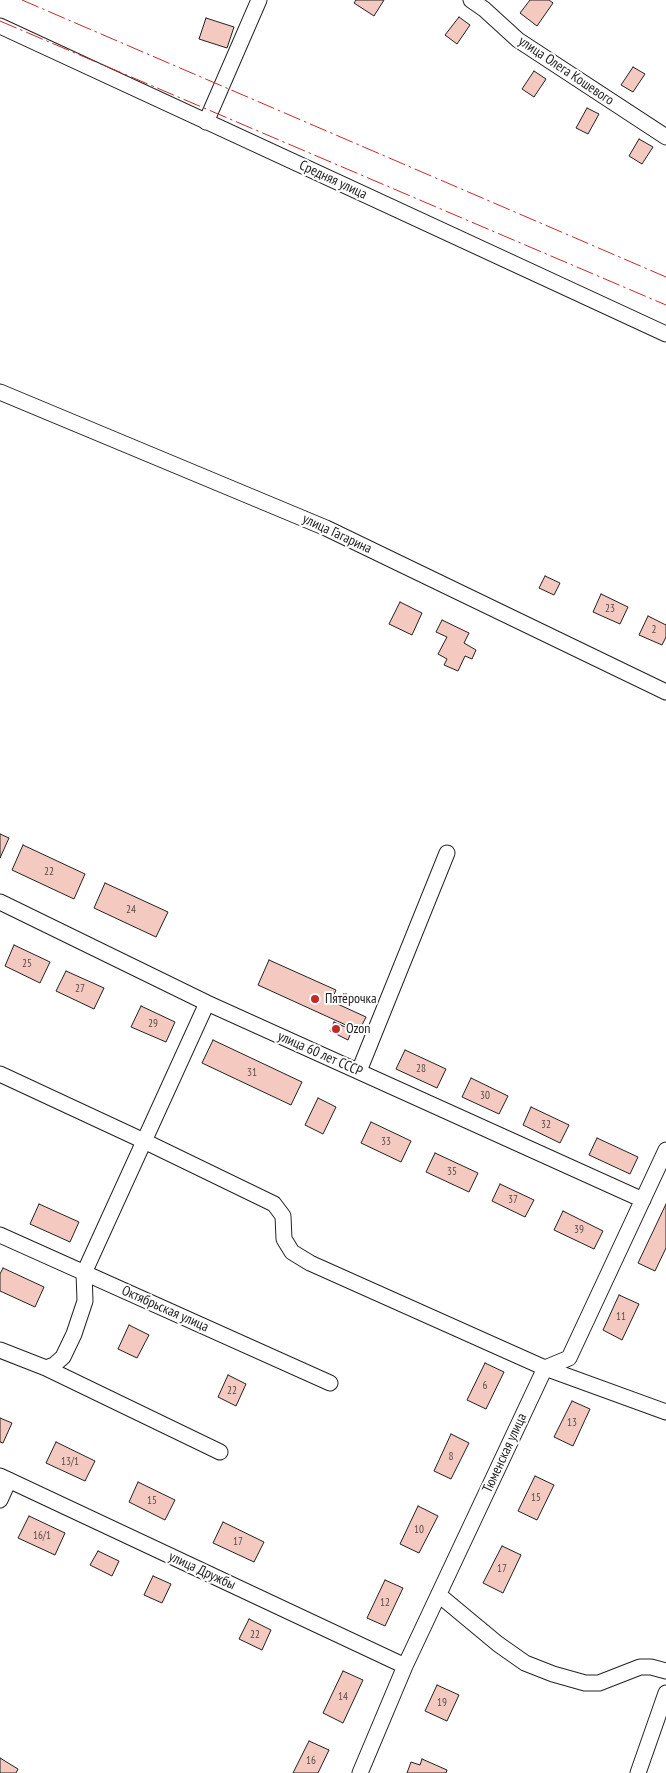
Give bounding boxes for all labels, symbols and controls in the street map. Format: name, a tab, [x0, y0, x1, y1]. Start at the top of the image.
street label: улица Олега Кошевого	[515, 33, 617, 109]
street label: Средняя улица	[296, 157, 370, 203]
street label: улица Гагарина	[300, 511, 374, 557]
house number: 23	[605, 602, 615, 616]
house number: 2	[652, 623, 656, 637]
house number: 22	[44, 865, 54, 879]
house number: 24	[126, 903, 136, 917]
house number: 25	[22, 957, 32, 971]
house number: 27	[75, 982, 85, 996]
place label: Пятёрочка	[325, 991, 377, 1007]
marker: Пятёрочка	[309, 993, 321, 1005]
house number: 29	[148, 1017, 158, 1031]
place label: Ozon	[346, 1021, 371, 1037]
marker: Ozon	[330, 1023, 342, 1035]
street label: улица 60 лет СССР	[275, 1028, 365, 1080]
house number: 28	[416, 1062, 426, 1076]
house number: 31	[247, 1066, 257, 1080]
house number: 30	[480, 1089, 490, 1103]
house number: 32	[541, 1118, 551, 1132]
house number: 33	[381, 1135, 391, 1149]
house number: 35	[447, 1165, 457, 1179]
house number: 37	[508, 1193, 518, 1207]
house number: 39	[574, 1223, 584, 1237]
street label: Октябрьская улица	[119, 1282, 211, 1336]
house number: 11	[616, 1310, 626, 1324]
house number: 6	[483, 1379, 487, 1393]
house number: 22	[227, 1384, 237, 1398]
street label: Тюменская улица	[479, 1411, 531, 1495]
house number: 13	[567, 1416, 577, 1430]
house number: 8	[449, 1450, 453, 1464]
house number: 13/1	[61, 1455, 79, 1469]
house number: 15	[531, 1491, 541, 1505]
house number: 15	[147, 1494, 157, 1508]
house number: 10	[414, 1523, 424, 1537]
house number: 16/1	[33, 1529, 51, 1543]
house number: 17	[233, 1535, 243, 1549]
street label: улица Дружбы	[166, 1548, 238, 1594]
house number: 17	[497, 1562, 507, 1576]
house number: 12	[380, 1596, 390, 1610]
house number: 22	[250, 1628, 260, 1642]
house number: 14	[338, 1690, 348, 1704]
house number: 19	[437, 1696, 447, 1710]
house number: 16	[306, 1754, 316, 1768]

